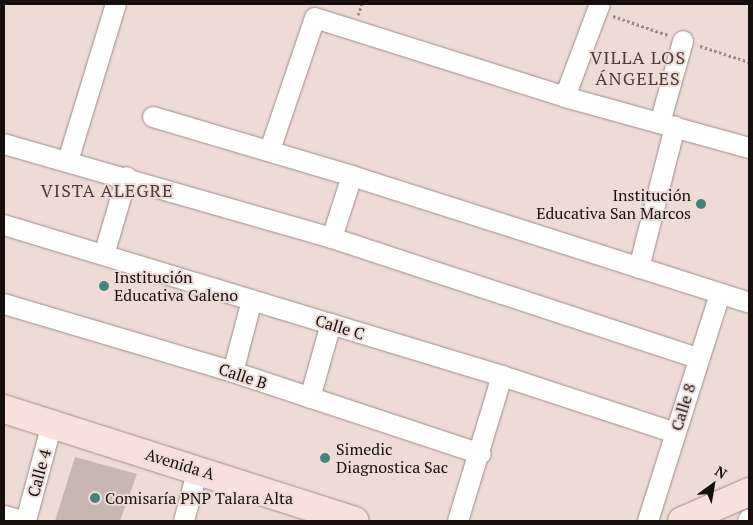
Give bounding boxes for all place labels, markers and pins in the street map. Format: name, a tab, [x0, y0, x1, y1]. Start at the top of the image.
place label: Institución Educativa San Marcos	[536, 185, 691, 223]
marker: Institución Educativa San Marcos	[695, 198, 707, 210]
place label: Institución Educativa Galeno	[114, 267, 238, 305]
marker: Institución Educativa Galeno	[98, 280, 110, 292]
place label: Simedic Diagnostica Sac	[336, 439, 448, 477]
marker: Simedic Diagnostica Sac	[318, 451, 332, 465]
place label: Comisaría PNP Talara Alta	[105, 488, 293, 508]
marker: Comisaría PNP Talara Alta	[89, 492, 101, 504]

